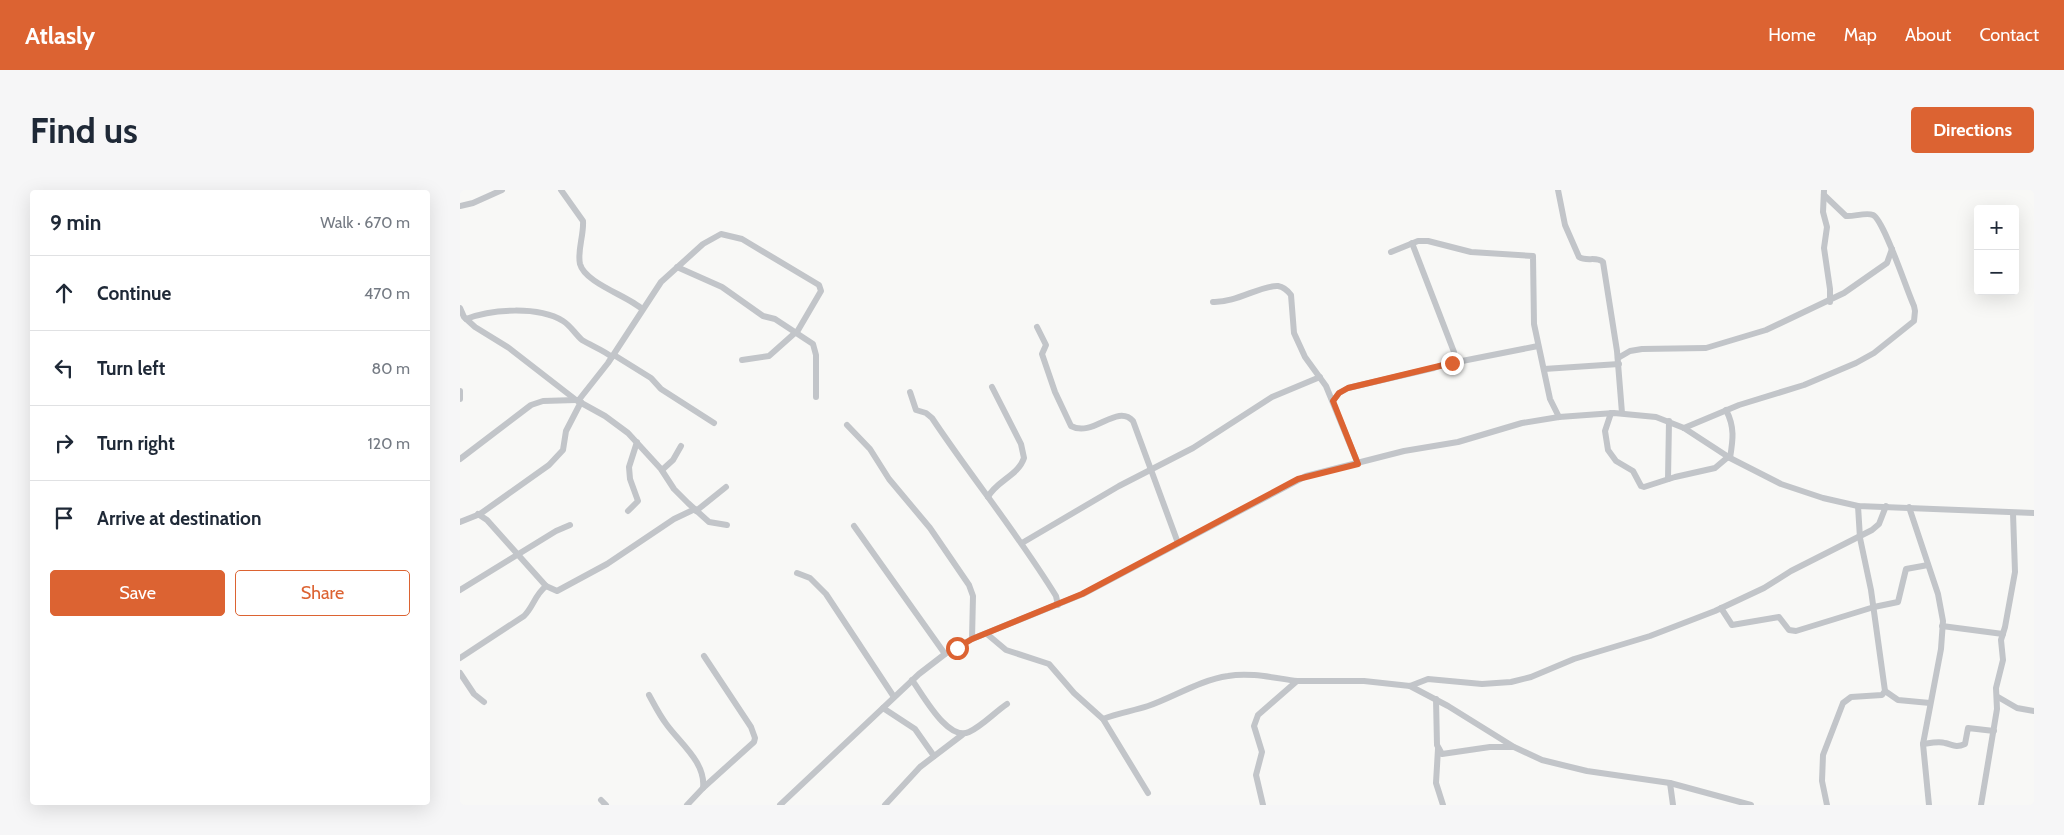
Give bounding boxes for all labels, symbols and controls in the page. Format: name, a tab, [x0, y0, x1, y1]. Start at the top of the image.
text: Atlasly	[25, 21, 95, 50]
text: Home	[1768, 24, 1816, 46]
text: Map	[1844, 24, 1877, 46]
text: About	[1905, 24, 1951, 46]
text: Contact	[1979, 24, 2039, 46]
button: Directions	[1911, 107, 2034, 153]
text: Find us	[30, 109, 138, 152]
map controls	[1974, 205, 2019, 295]
button: +	[1974, 205, 2019, 250]
text: 9 min	[50, 210, 101, 235]
text: Walk · 670 m	[320, 213, 410, 232]
button: −	[1974, 250, 2019, 295]
icon: ahead	[50, 279, 78, 307]
text: Continue	[97, 282, 171, 305]
text: 470 m	[364, 284, 410, 303]
route end	[1441, 352, 1464, 375]
icon: left	[50, 354, 78, 382]
text: Turn left	[97, 357, 165, 380]
text: 80 m	[372, 359, 410, 378]
icon: right	[50, 429, 78, 457]
text: Turn right	[97, 432, 175, 455]
text: 120 m	[368, 434, 410, 453]
icon: arrive	[50, 504, 78, 532]
text: Arrive at destination	[97, 507, 261, 530]
button: Save	[50, 570, 225, 616]
button: Share	[235, 570, 410, 616]
route start	[946, 637, 969, 660]

